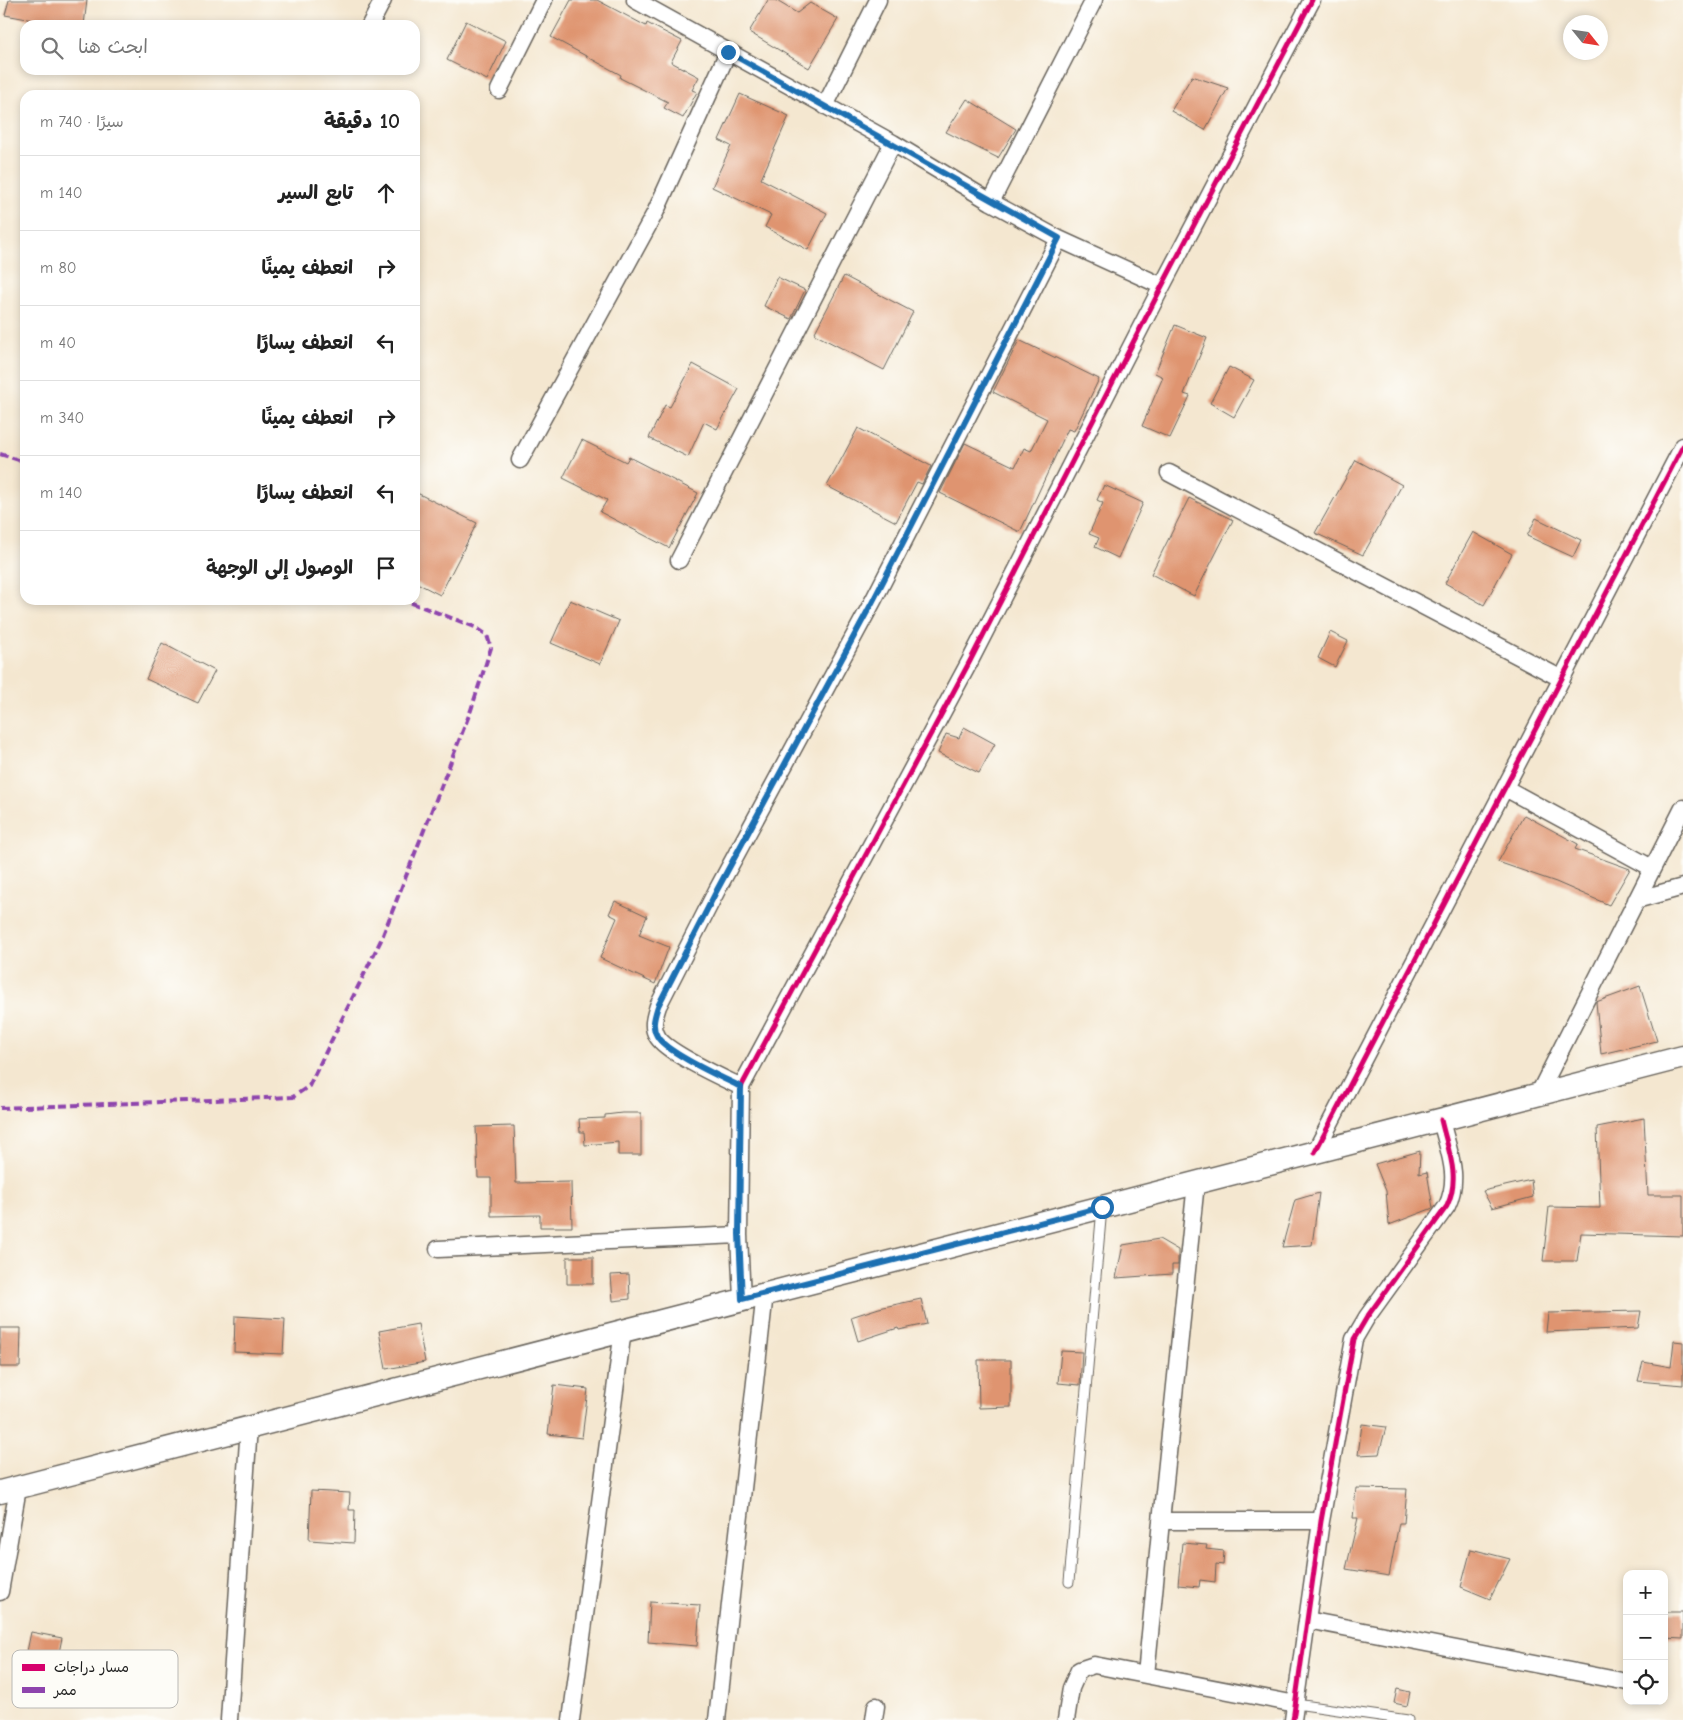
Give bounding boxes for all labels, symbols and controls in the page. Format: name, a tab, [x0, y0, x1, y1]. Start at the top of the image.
north arrow	[1563, 15, 1608, 60]
search box	[20, 20, 420, 75]
icon: search	[38, 34, 66, 62]
text: ابحث هنا	[78, 36, 148, 58]
route end	[717, 41, 740, 64]
text: 10 دقيقة	[324, 109, 400, 133]
text: سيرًا · 740 m	[40, 113, 124, 131]
icon: ahead	[372, 179, 400, 207]
text: تابع السير	[279, 182, 353, 204]
text: 140 m	[40, 184, 82, 202]
icon: right	[372, 254, 400, 282]
text: انعطف يمينًا	[261, 257, 353, 279]
text: 80 m	[40, 259, 77, 277]
icon: left	[372, 329, 400, 357]
text: انعطف يسارًا	[256, 332, 353, 354]
text: 40 m	[40, 334, 76, 352]
icon: right	[372, 404, 400, 432]
text: انعطف يمينًا	[261, 407, 353, 429]
text: 340 m	[40, 409, 84, 427]
icon: left	[372, 479, 400, 507]
text: انعطف يسارًا	[256, 482, 353, 504]
text: 140 m	[40, 484, 82, 502]
icon: arrive	[372, 554, 400, 582]
text: الوصول إلى الوجهة	[206, 557, 353, 579]
route start	[1091, 1196, 1114, 1219]
map controls	[1623, 1570, 1668, 1705]
button: +	[1623, 1570, 1668, 1615]
button: −	[1623, 1615, 1668, 1660]
legend	[12, 1650, 178, 1708]
text: مسار دراجات	[54, 1659, 129, 1676]
button: locate	[1623, 1660, 1668, 1705]
text: ممر	[53, 1682, 77, 1699]

